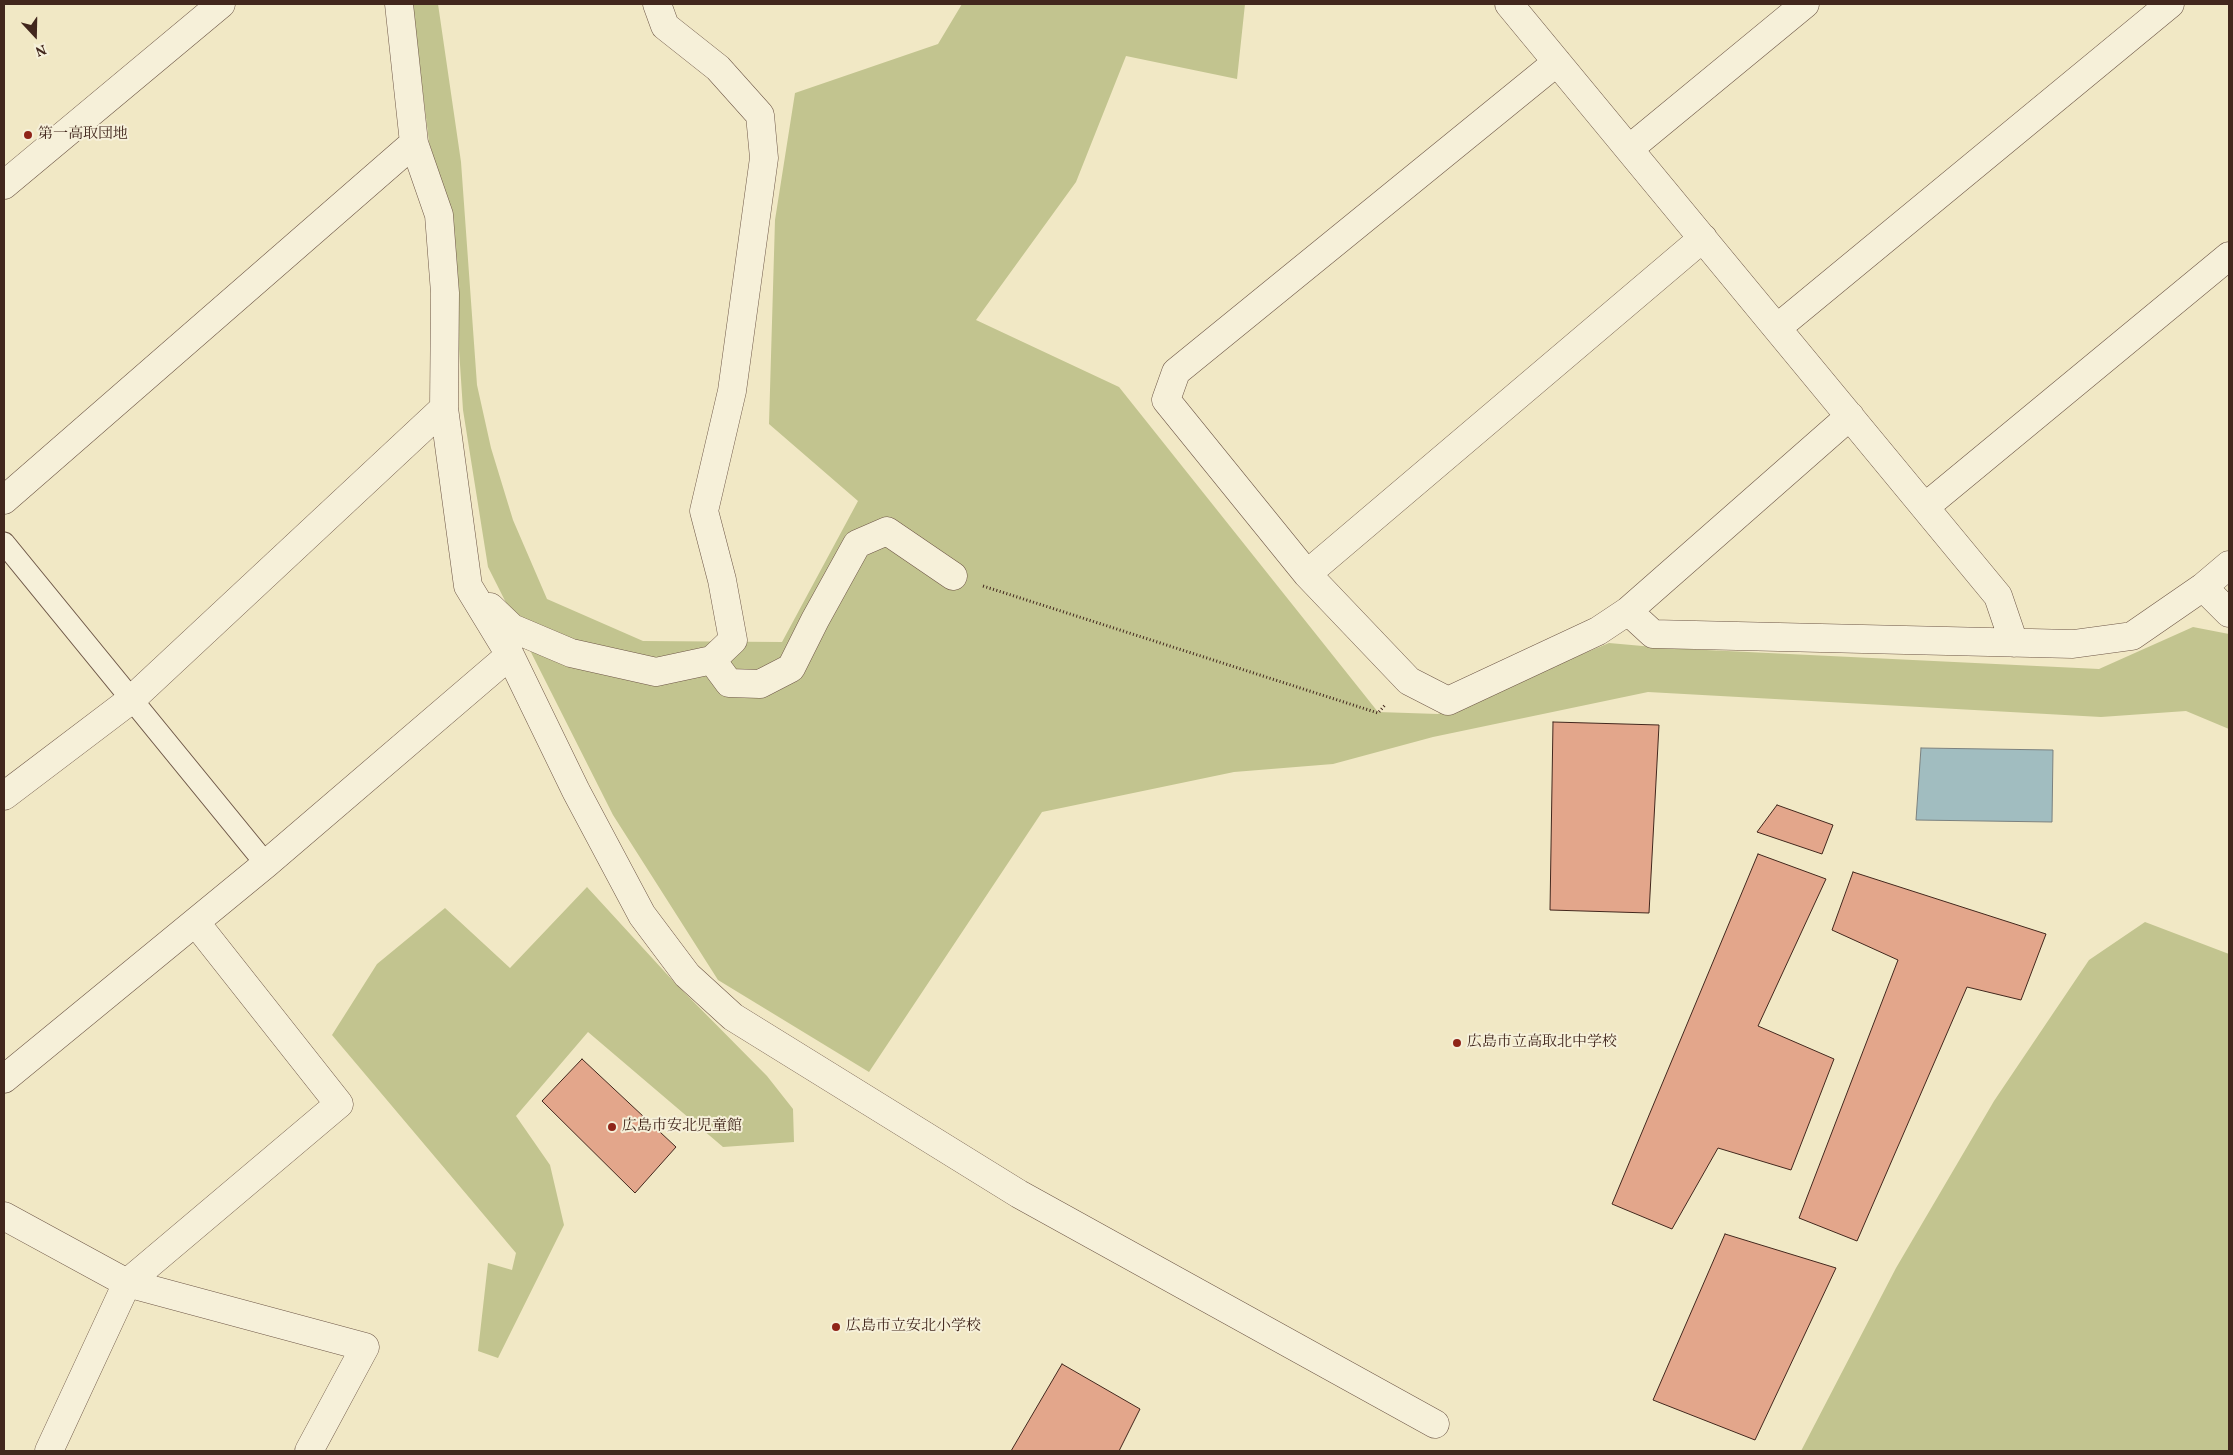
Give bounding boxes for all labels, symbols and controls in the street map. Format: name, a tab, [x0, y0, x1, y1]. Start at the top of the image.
north arrow	[10, 10, 60, 60]
text: N	[32, 39, 49, 60]
place label: 第一高取団地	[38, 126, 128, 144]
marker: 第一高取団地	[22, 129, 34, 141]
place label: 広島市立高取北中学校	[1467, 1034, 1617, 1052]
marker: 広島市立高取北中学校	[1451, 1037, 1463, 1049]
place label: 広島市安北児童館	[622, 1118, 742, 1136]
marker: 広島市安北児童館	[606, 1121, 618, 1133]
place label: 広島市立安北小学校	[846, 1318, 981, 1336]
marker: 広島市立安北小学校	[830, 1321, 842, 1333]

